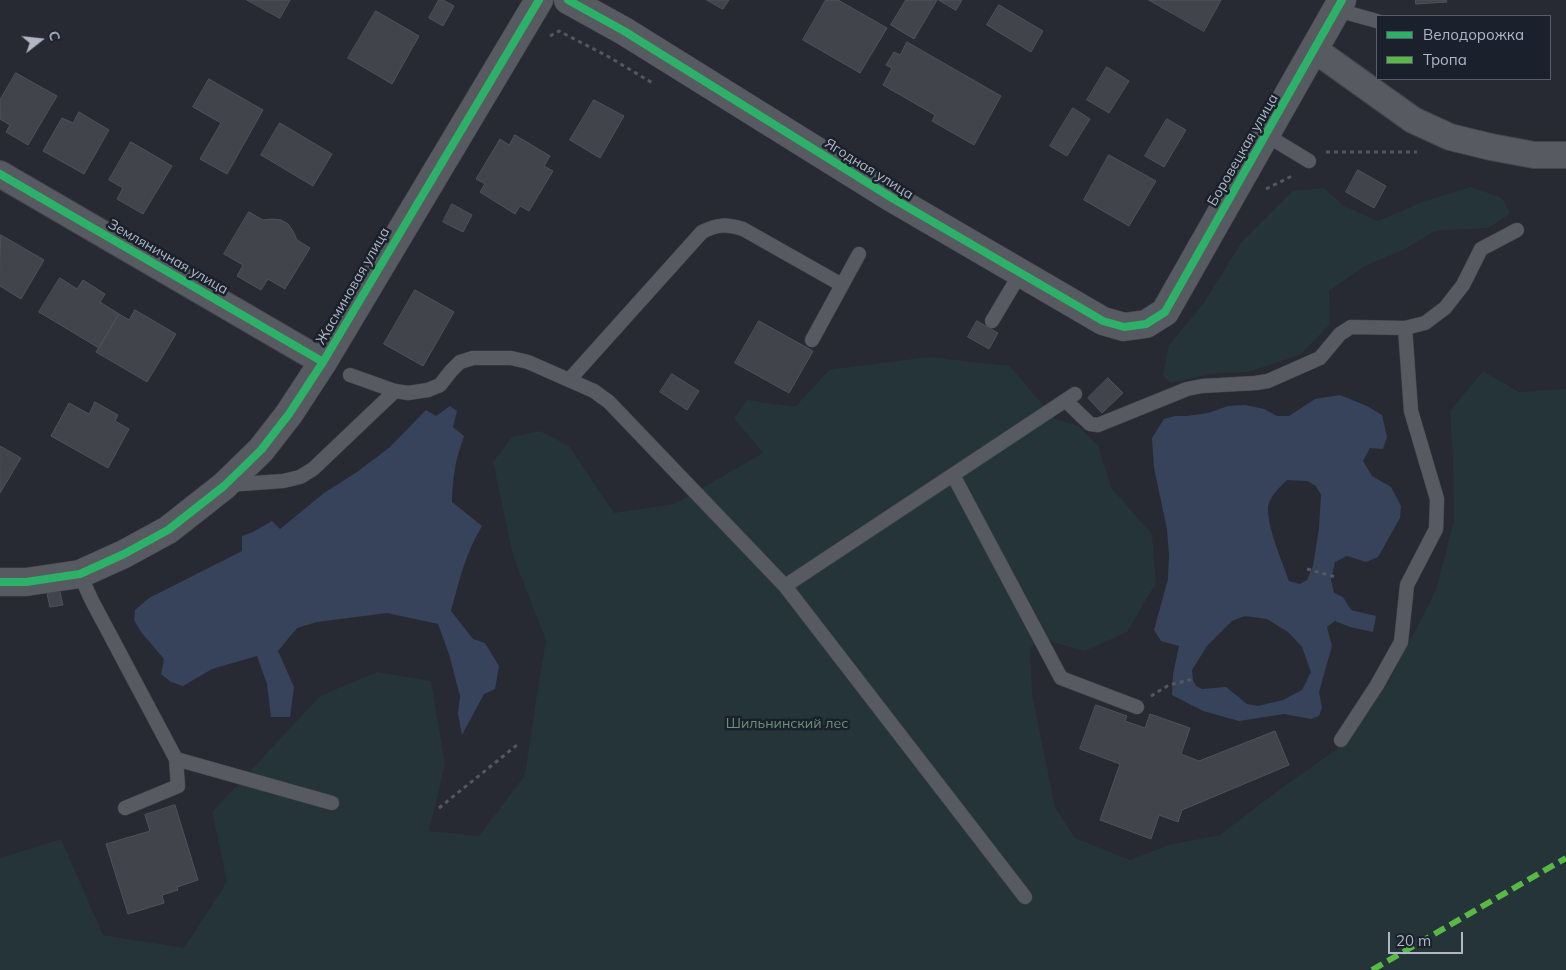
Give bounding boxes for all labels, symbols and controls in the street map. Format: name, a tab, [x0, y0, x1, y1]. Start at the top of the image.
north arrow	[15, 15, 65, 65]
legend	[1376, 15, 1551, 80]
text: Велодорожка	[1423, 25, 1524, 44]
text: С	[44, 29, 64, 43]
text: Тропа	[1423, 50, 1467, 69]
street label: Боровецкая улица	[1204, 91, 1282, 209]
street label: Ягодная улица	[821, 135, 917, 203]
street label: Земляничная улица	[105, 216, 231, 298]
street label: Жасминовая улица	[313, 225, 393, 347]
park label: Шильнинский лес	[726, 716, 848, 732]
scale bar	[1391, 922, 1466, 954]
text: 20 m	[1396, 931, 1431, 950]

